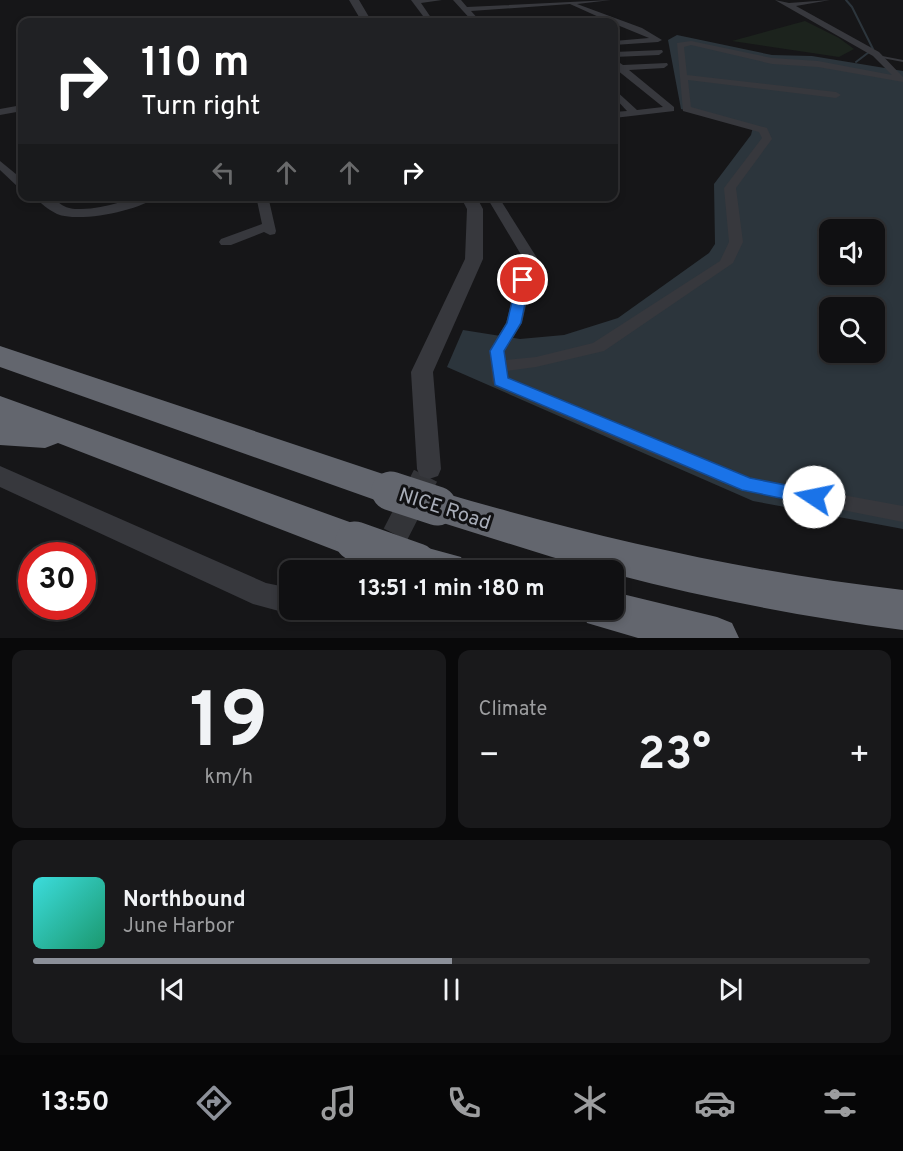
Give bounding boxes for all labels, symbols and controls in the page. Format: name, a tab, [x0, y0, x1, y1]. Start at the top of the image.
text: 110 m	[141, 38, 250, 91]
icon: right	[42, 42, 120, 120]
text: Turn right	[141, 90, 260, 124]
icon: left	[207, 156, 240, 189]
icon: ahead	[270, 156, 303, 189]
icon: ahead	[333, 156, 366, 189]
icon: right	[396, 156, 429, 189]
map controls	[819, 219, 885, 363]
button: sound	[819, 219, 885, 285]
pin	[497, 254, 548, 305]
icon: arrive	[506, 263, 539, 296]
button: search	[819, 297, 885, 363]
position arrow	[782, 465, 846, 529]
street label: NICE Road	[395, 483, 494, 537]
speed limit sign: 30	[18, 542, 96, 620]
text: 13:51 · 1 min · 180 m	[359, 576, 544, 603]
text: 19	[189, 676, 268, 775]
text: Climate	[479, 697, 547, 723]
text: 23°	[638, 728, 711, 785]
text: −	[479, 736, 500, 778]
text: +	[849, 736, 870, 778]
text: km/h	[204, 765, 253, 791]
text: Northbound	[123, 887, 246, 914]
text: June Harbor	[123, 914, 235, 940]
icon: previous	[156, 973, 189, 1006]
icon: pause	[435, 973, 468, 1006]
icon: next	[714, 973, 747, 1006]
icon: directions	[193, 1082, 235, 1124]
icon: music	[318, 1082, 360, 1124]
icon: phone	[443, 1082, 485, 1124]
icon: climate	[569, 1082, 611, 1124]
icon: car	[694, 1082, 736, 1124]
icon: filters	[819, 1082, 861, 1124]
text: 13:50	[42, 1086, 109, 1120]

